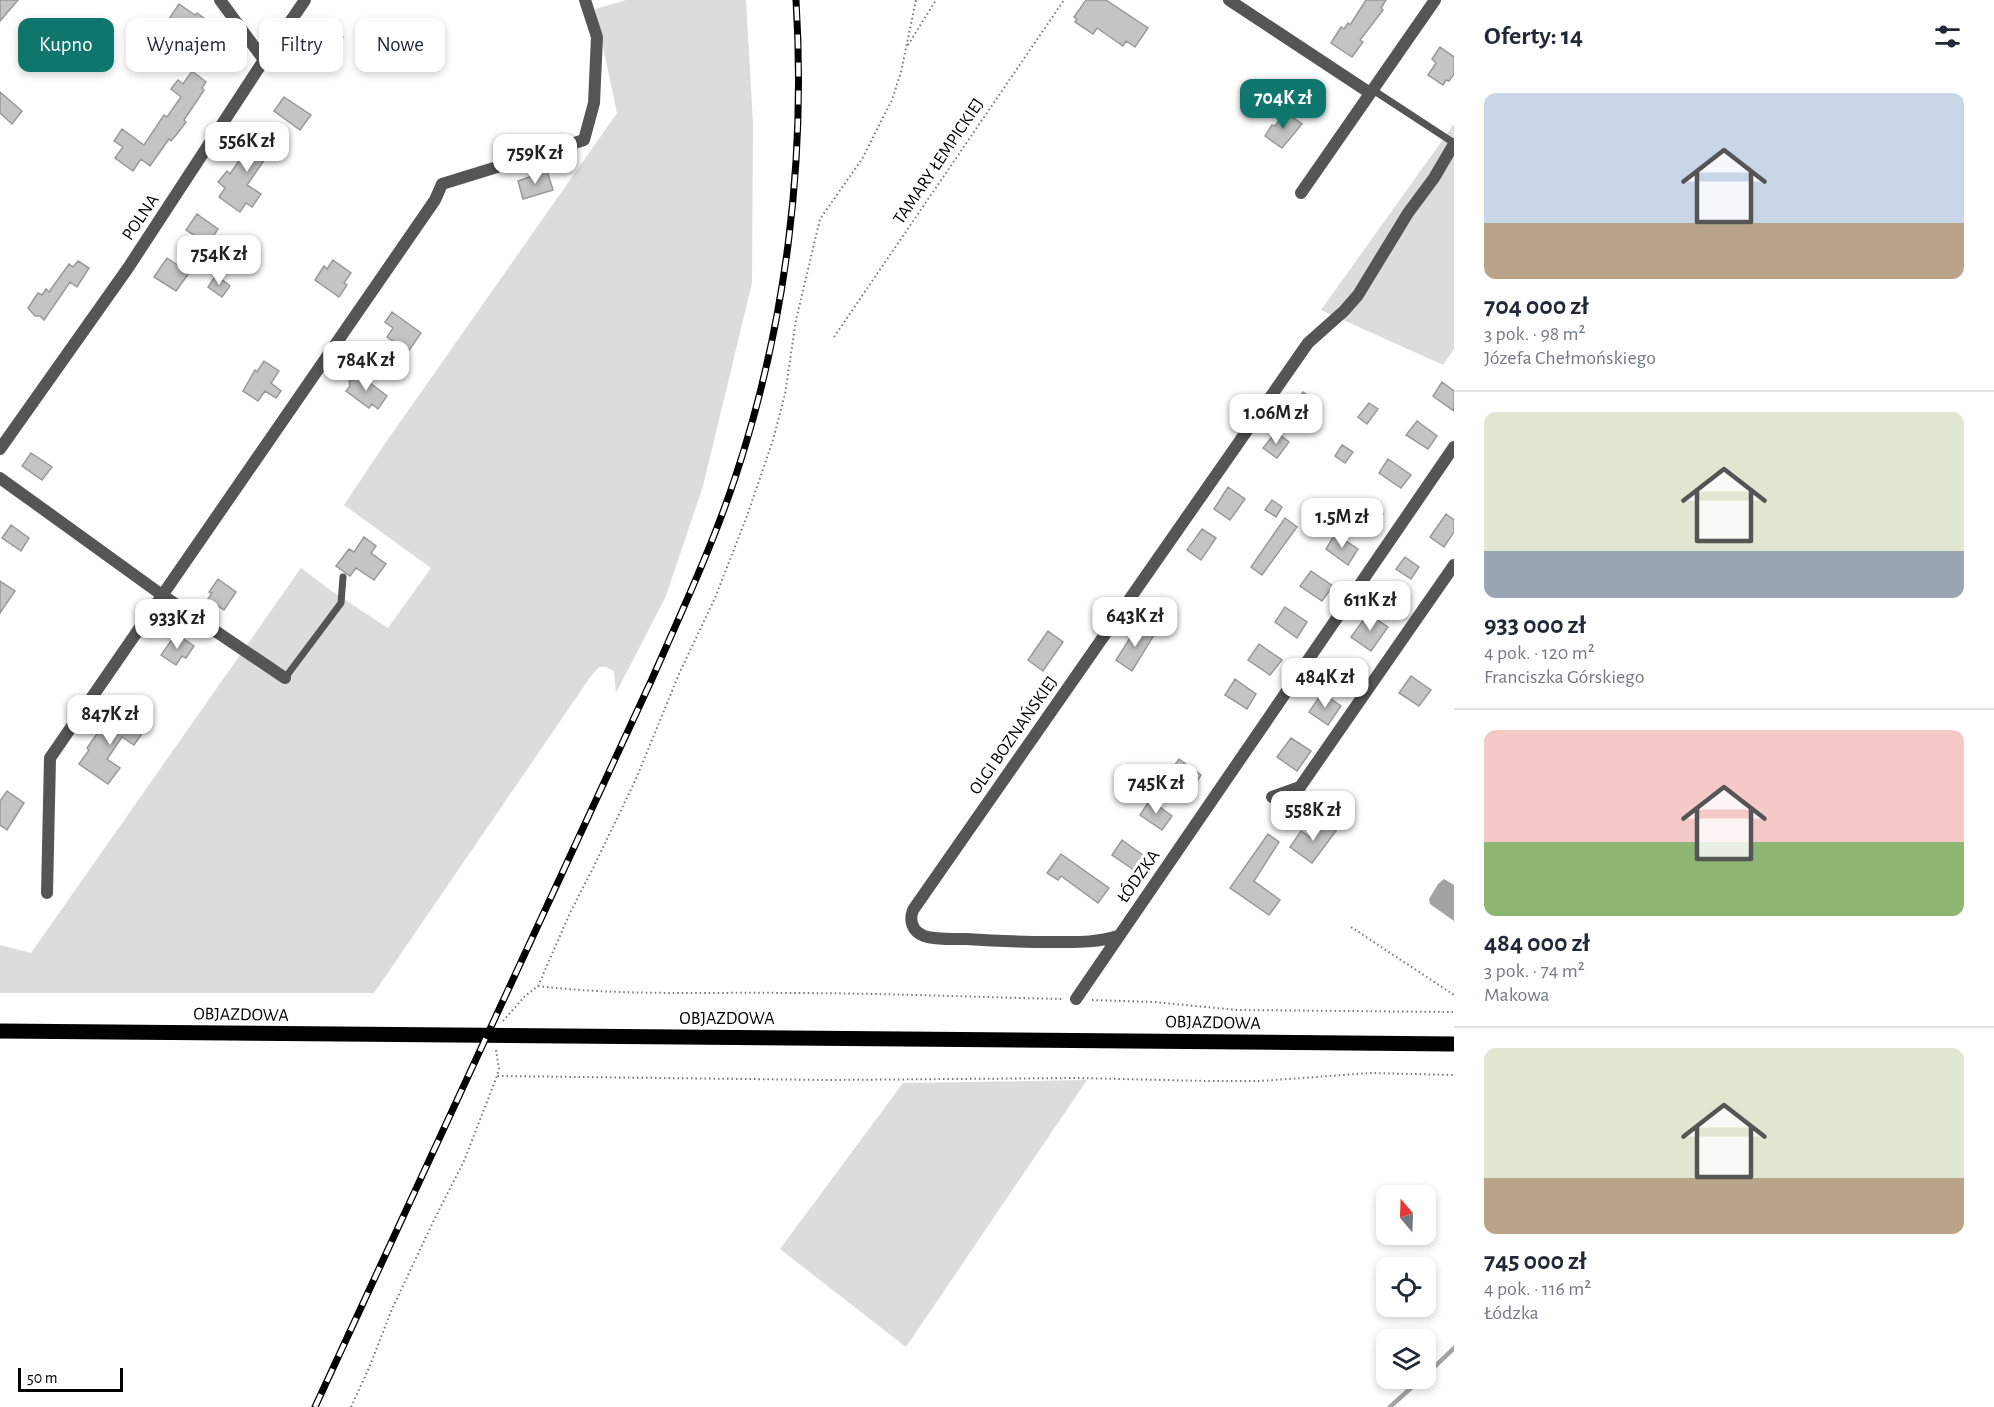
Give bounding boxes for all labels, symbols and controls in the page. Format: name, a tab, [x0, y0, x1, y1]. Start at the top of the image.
chip: Kupno	[18, 18, 114, 72]
chip: Wynajem	[126, 18, 247, 72]
chip: Filtry	[259, 18, 343, 72]
chip: Nowe	[355, 18, 445, 72]
icon: filters	[1931, 20, 1964, 53]
text: Oferty: 14	[1484, 23, 1583, 49]
pin: 704K zł	[1228, 79, 1338, 130]
text: 704K zł	[1254, 88, 1312, 108]
street label: TAMARY ŁEMPICKIEJ	[890, 95, 988, 228]
pin: 556K zł	[192, 122, 302, 173]
text: 556K zł	[219, 131, 275, 151]
icon: home	[1670, 132, 1778, 240]
pin: 759K zł	[480, 134, 590, 185]
text: 759K zł	[507, 143, 563, 163]
street label: POLNA	[119, 191, 163, 244]
pin: 754K zł	[164, 235, 274, 286]
text: 754K zł	[191, 244, 247, 264]
text: 704 000 zł	[1484, 293, 1589, 319]
text: 3 pok. · 98 m²	[1484, 324, 1586, 344]
pin: 784K zł	[311, 341, 421, 392]
text: Józefa Chełmońskiego	[1484, 348, 1656, 368]
text: 784K zł	[337, 350, 395, 370]
pin: 1.06M zł	[1214, 394, 1338, 445]
text: 1.06M zł	[1243, 403, 1309, 423]
icon: home	[1670, 451, 1778, 559]
pin: 1.5M zł	[1287, 498, 1397, 549]
text: 1.5M zł	[1315, 507, 1369, 527]
pin: 611K zł	[1315, 581, 1425, 632]
text: 611K zł	[1344, 590, 1397, 610]
pin: 643K zł	[1080, 597, 1190, 648]
pin: 933K zł	[122, 599, 232, 650]
text: 643K zł	[1106, 606, 1164, 626]
text: 933K zł	[149, 608, 205, 628]
text: 933 000 zł	[1484, 612, 1586, 638]
text: 4 pok. · 120 m²	[1484, 643, 1595, 663]
pin: 484K zł	[1270, 658, 1380, 709]
text: 484K zł	[1296, 667, 1354, 687]
text: Franciszka Górskiego	[1484, 667, 1645, 687]
street label: OLGI BOZNAŃSKIEJ	[964, 671, 1061, 798]
pin: 847K zł	[55, 695, 165, 746]
text: 847K zł	[81, 704, 139, 724]
pin: 745K zł	[1101, 764, 1211, 815]
icon: home	[1670, 769, 1778, 877]
text: 745K zł	[1128, 773, 1184, 793]
pin: 558K zł	[1258, 791, 1368, 842]
text: 558K zł	[1285, 800, 1341, 820]
street label: ŁÓDZKA	[1112, 845, 1164, 906]
text: 484 000 zł	[1484, 930, 1590, 956]
text: 3 pok. · 74 m²	[1484, 961, 1585, 981]
text: Makowa	[1484, 985, 1550, 1005]
street label: OBJAZDOWA	[193, 1005, 289, 1025]
street label: OBJAZDOWA	[679, 1010, 775, 1028]
street label: OBJAZDOWA	[1165, 1013, 1261, 1033]
icon: home	[1670, 1087, 1778, 1195]
north arrow	[1376, 1185, 1436, 1245]
map controls	[1376, 1185, 1436, 1389]
text: 745 000 zł	[1484, 1248, 1587, 1274]
button: locate	[1376, 1257, 1436, 1317]
text: 4 pok. · 116 m²	[1484, 1279, 1591, 1299]
text: Łódzka	[1484, 1303, 1539, 1323]
button: layers	[1376, 1329, 1436, 1389]
scale bar	[18, 1365, 123, 1392]
text: 50 m	[27, 1370, 58, 1386]

